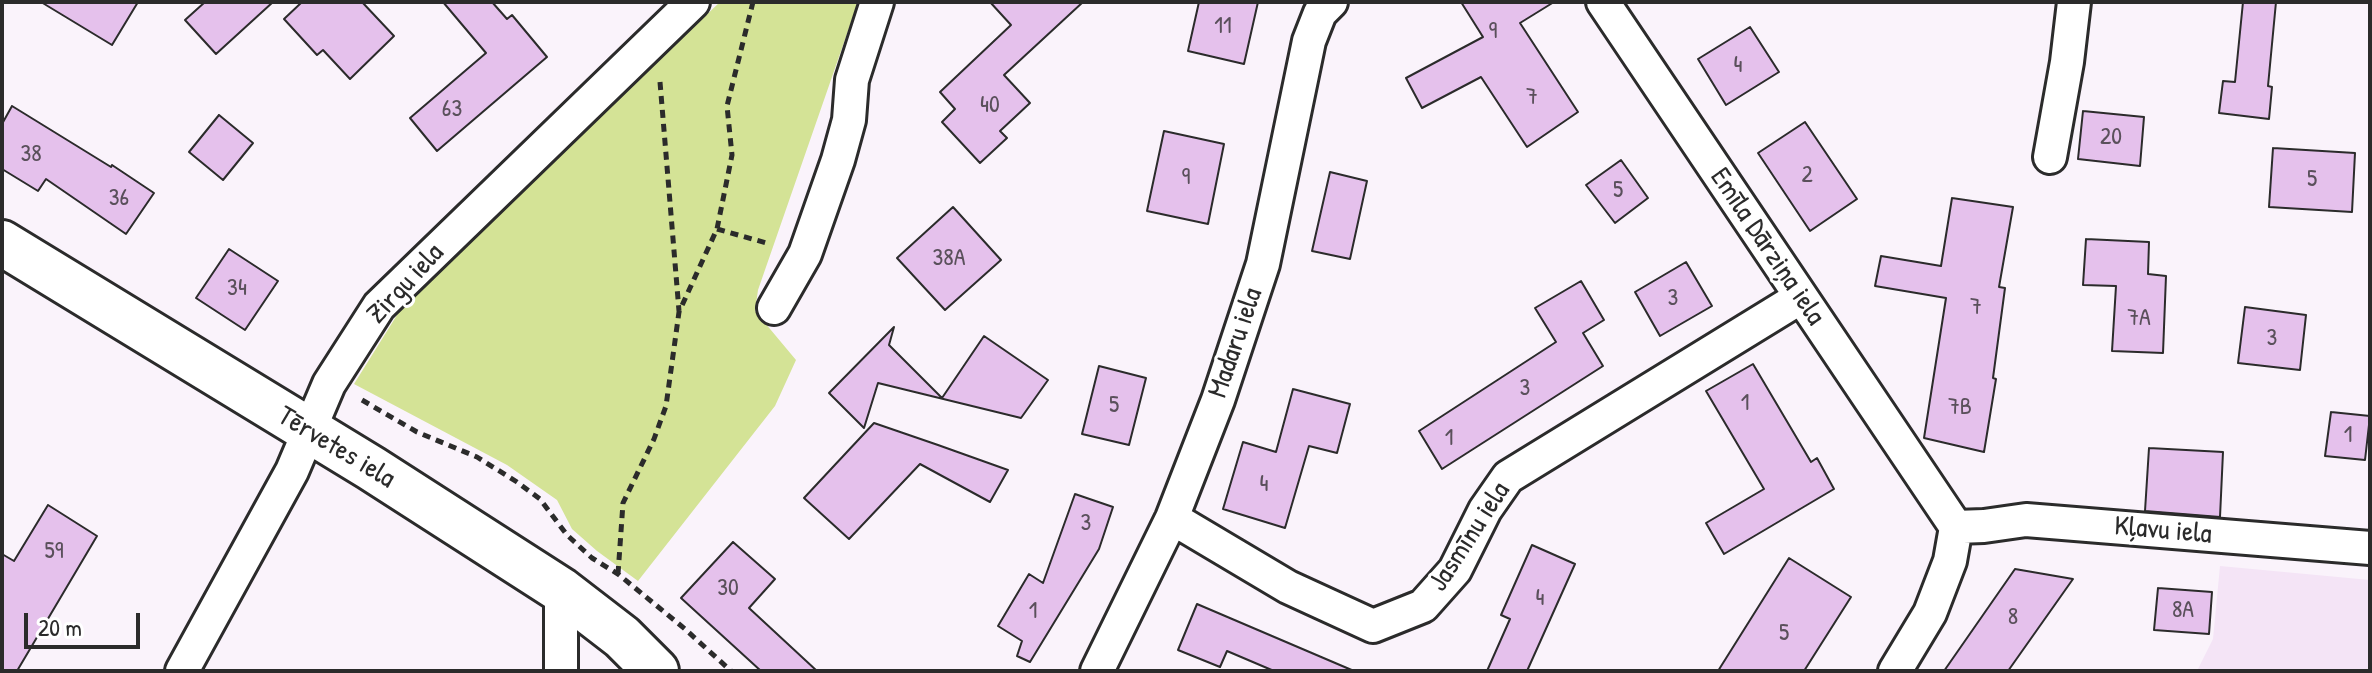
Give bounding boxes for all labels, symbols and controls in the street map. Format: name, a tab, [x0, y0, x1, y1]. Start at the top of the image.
house number: 11	[1214, 13, 1232, 41]
house number: 9	[1489, 18, 1497, 46]
house number: 4	[1734, 52, 1742, 80]
house number: 7	[1526, 84, 1538, 112]
house number: 40	[980, 92, 1000, 120]
house number: 63	[442, 96, 462, 124]
house number: 20	[2100, 124, 2122, 152]
house number: 38	[20, 141, 42, 169]
street label: Emīla Dārziņa iela	[1702, 162, 1832, 332]
house number: 2	[1801, 162, 1813, 190]
house number: 9	[1182, 164, 1190, 192]
house number: 5	[2307, 166, 2317, 194]
house number: 5	[1613, 177, 1623, 205]
house number: 36	[109, 185, 129, 213]
street label: Zirgu iela	[361, 237, 451, 331]
house number: 38A	[933, 245, 965, 273]
house number: 34	[227, 275, 247, 303]
street label: Madaru iela	[1202, 284, 1270, 402]
house number: 3	[1668, 285, 1678, 313]
house number: 7	[1970, 294, 1982, 322]
house number: 7A	[2127, 305, 2151, 333]
house number: 3	[2267, 325, 2277, 353]
house number: 3	[1520, 375, 1530, 403]
house number: 1	[1741, 390, 1749, 418]
house number: 5	[1109, 392, 1119, 420]
house number: 7B	[1948, 394, 1972, 422]
street label: Tērvetes iela	[271, 400, 401, 496]
house number: 1	[2344, 422, 2352, 450]
house number: 1	[1445, 425, 1453, 453]
house number: 4	[1260, 471, 1268, 499]
street label: Jasmīnu iela	[1422, 476, 1518, 598]
house number: 3	[1081, 510, 1091, 538]
street label: Kļavu iela	[2113, 510, 2213, 552]
house number: 59	[45, 538, 63, 566]
house number: 30	[717, 575, 739, 603]
house number: 4	[1536, 585, 1544, 613]
scale bar	[28, 597, 144, 647]
house number: 8A	[2172, 597, 2194, 625]
house number: 1	[1029, 598, 1037, 626]
house number: 8	[2008, 604, 2018, 632]
text: 20 m	[38, 611, 82, 643]
house number: 5	[1779, 620, 1789, 648]

